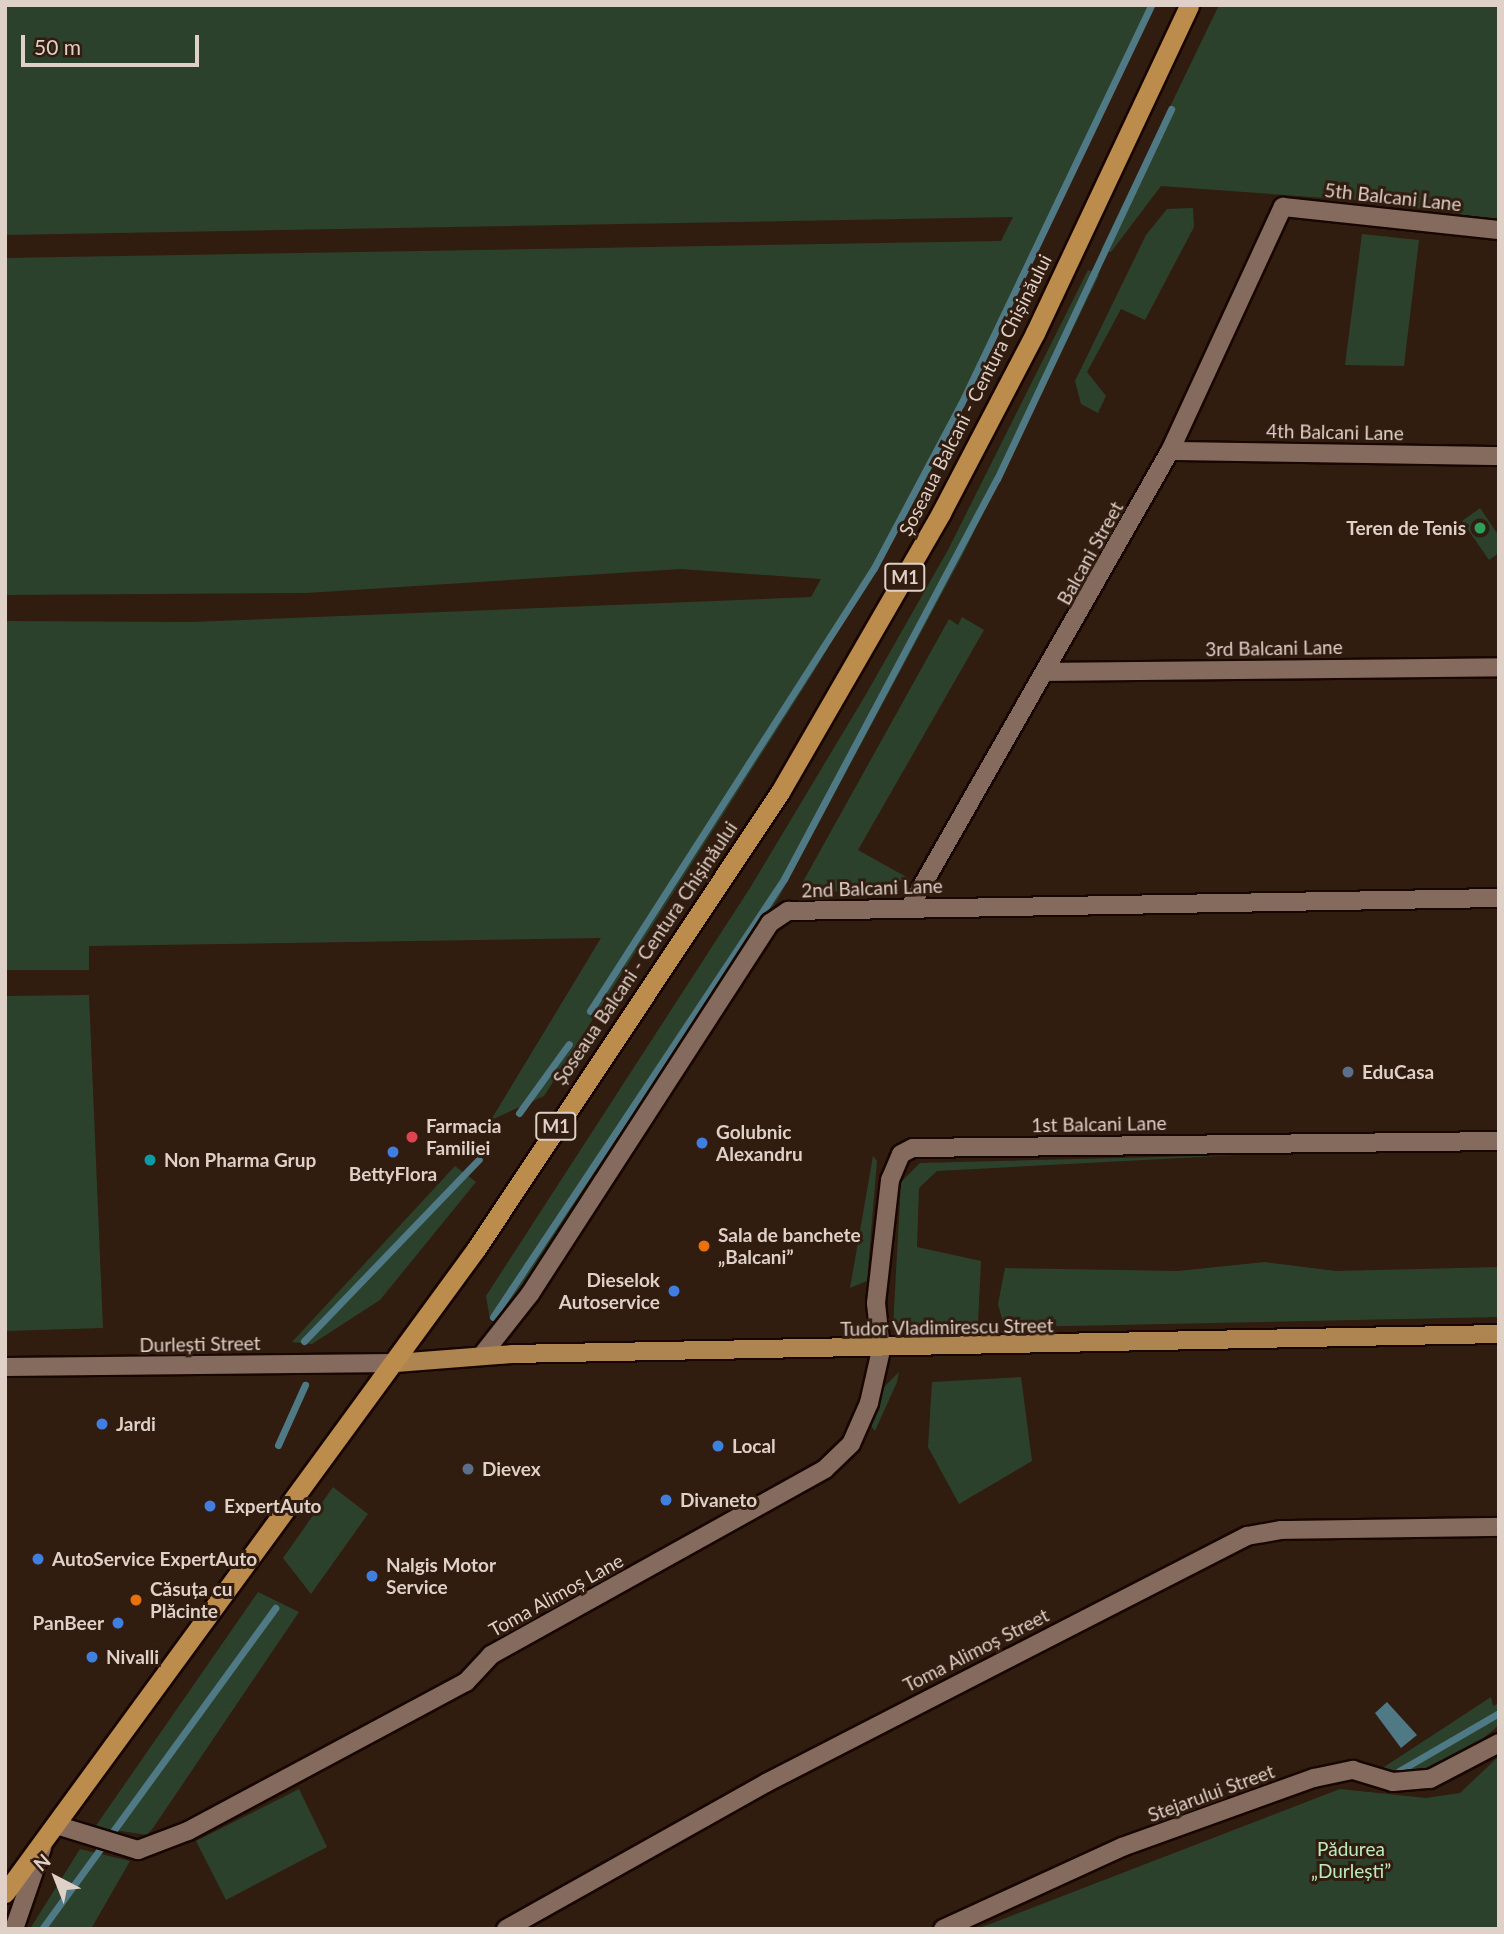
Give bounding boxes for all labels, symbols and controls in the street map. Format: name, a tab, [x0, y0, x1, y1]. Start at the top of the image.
scale bar	[24, 21, 203, 65]
text: 50 m	[34, 34, 81, 59]
street label: 5th Balcani Lane	[1323, 178, 1463, 216]
street label: Șoseaua Balcani - Centura Chișinăului	[894, 251, 1056, 539]
street label: 4th Balcani Lane	[1266, 419, 1404, 445]
street label: Balcani Street	[1052, 497, 1128, 609]
place label: Teren de Tenis	[1346, 517, 1466, 539]
marker: Teren de Tenis	[1472, 520, 1488, 536]
road number: M1	[884, 562, 926, 592]
street label: 3rd Balcani Lane	[1205, 635, 1343, 661]
street label: Șoseaua Balcani - Centura Chișinăului	[548, 817, 742, 1089]
street label: 2nd Balcani Lane	[801, 874, 943, 902]
place label: EduCasa	[1362, 1061, 1434, 1083]
marker: EduCasa	[1340, 1064, 1356, 1080]
street label: 1st Balcani Lane	[1031, 1111, 1167, 1137]
road number: M1	[535, 1112, 577, 1140]
place label: Farmacia Familiei	[426, 1115, 501, 1159]
place label: Golubnic Alexandru	[716, 1121, 803, 1165]
marker: Farmacia Familiei	[404, 1129, 420, 1145]
marker: Golubnic Alexandru	[694, 1135, 710, 1151]
marker: BettyFlora	[385, 1144, 401, 1160]
place label: Non Pharma Grup	[164, 1149, 316, 1171]
marker: Non Pharma Grup	[142, 1152, 158, 1168]
place label: BettyFlora	[349, 1163, 437, 1185]
place label: Sala de banchete „Balcani”	[718, 1224, 861, 1268]
marker: Sala de banchete „Balcani”	[696, 1238, 712, 1254]
place label: Dieselok Autoservice	[559, 1269, 660, 1313]
marker: Dieselok Autoservice	[666, 1283, 682, 1299]
street label: Tudor Vladimirescu Street	[840, 1314, 1054, 1340]
street label: Durlești Street	[139, 1332, 261, 1356]
place label: Jardi	[116, 1413, 156, 1435]
marker: Jardi	[94, 1416, 110, 1432]
place label: Local	[732, 1435, 776, 1457]
marker: Local	[710, 1438, 726, 1454]
place label: Dievex	[482, 1458, 541, 1480]
marker: Dievex	[460, 1461, 476, 1477]
place label: Divaneto	[680, 1489, 757, 1511]
marker: Divaneto	[658, 1492, 674, 1508]
place label: ExpertAuto	[224, 1495, 322, 1517]
marker: ExpertAuto	[202, 1498, 218, 1514]
place label: AutoService ExpertAuto	[52, 1548, 257, 1570]
street label: Toma Alimoș Lane	[485, 1548, 627, 1642]
marker: AutoService ExpertAuto	[30, 1551, 46, 1567]
place label: Nalgis Motor Service	[386, 1554, 496, 1598]
marker: Nalgis Motor Service	[364, 1568, 380, 1584]
place label: Căsuța cu Plăcinte	[150, 1578, 232, 1622]
marker: Căsuța cu Plăcinte	[128, 1592, 144, 1608]
street label: Toma Alimoș Street	[899, 1603, 1053, 1697]
place label: PanBeer	[33, 1612, 104, 1634]
marker: PanBeer	[110, 1615, 126, 1631]
place label: Nivalli	[106, 1646, 159, 1668]
marker: Nivalli	[84, 1649, 100, 1665]
street label: Stejarului Street	[1145, 1760, 1277, 1826]
park label: Pădurea „Durlești”	[1311, 1838, 1391, 1882]
north arrow	[21, 1843, 91, 1913]
text: N	[28, 1849, 55, 1875]

